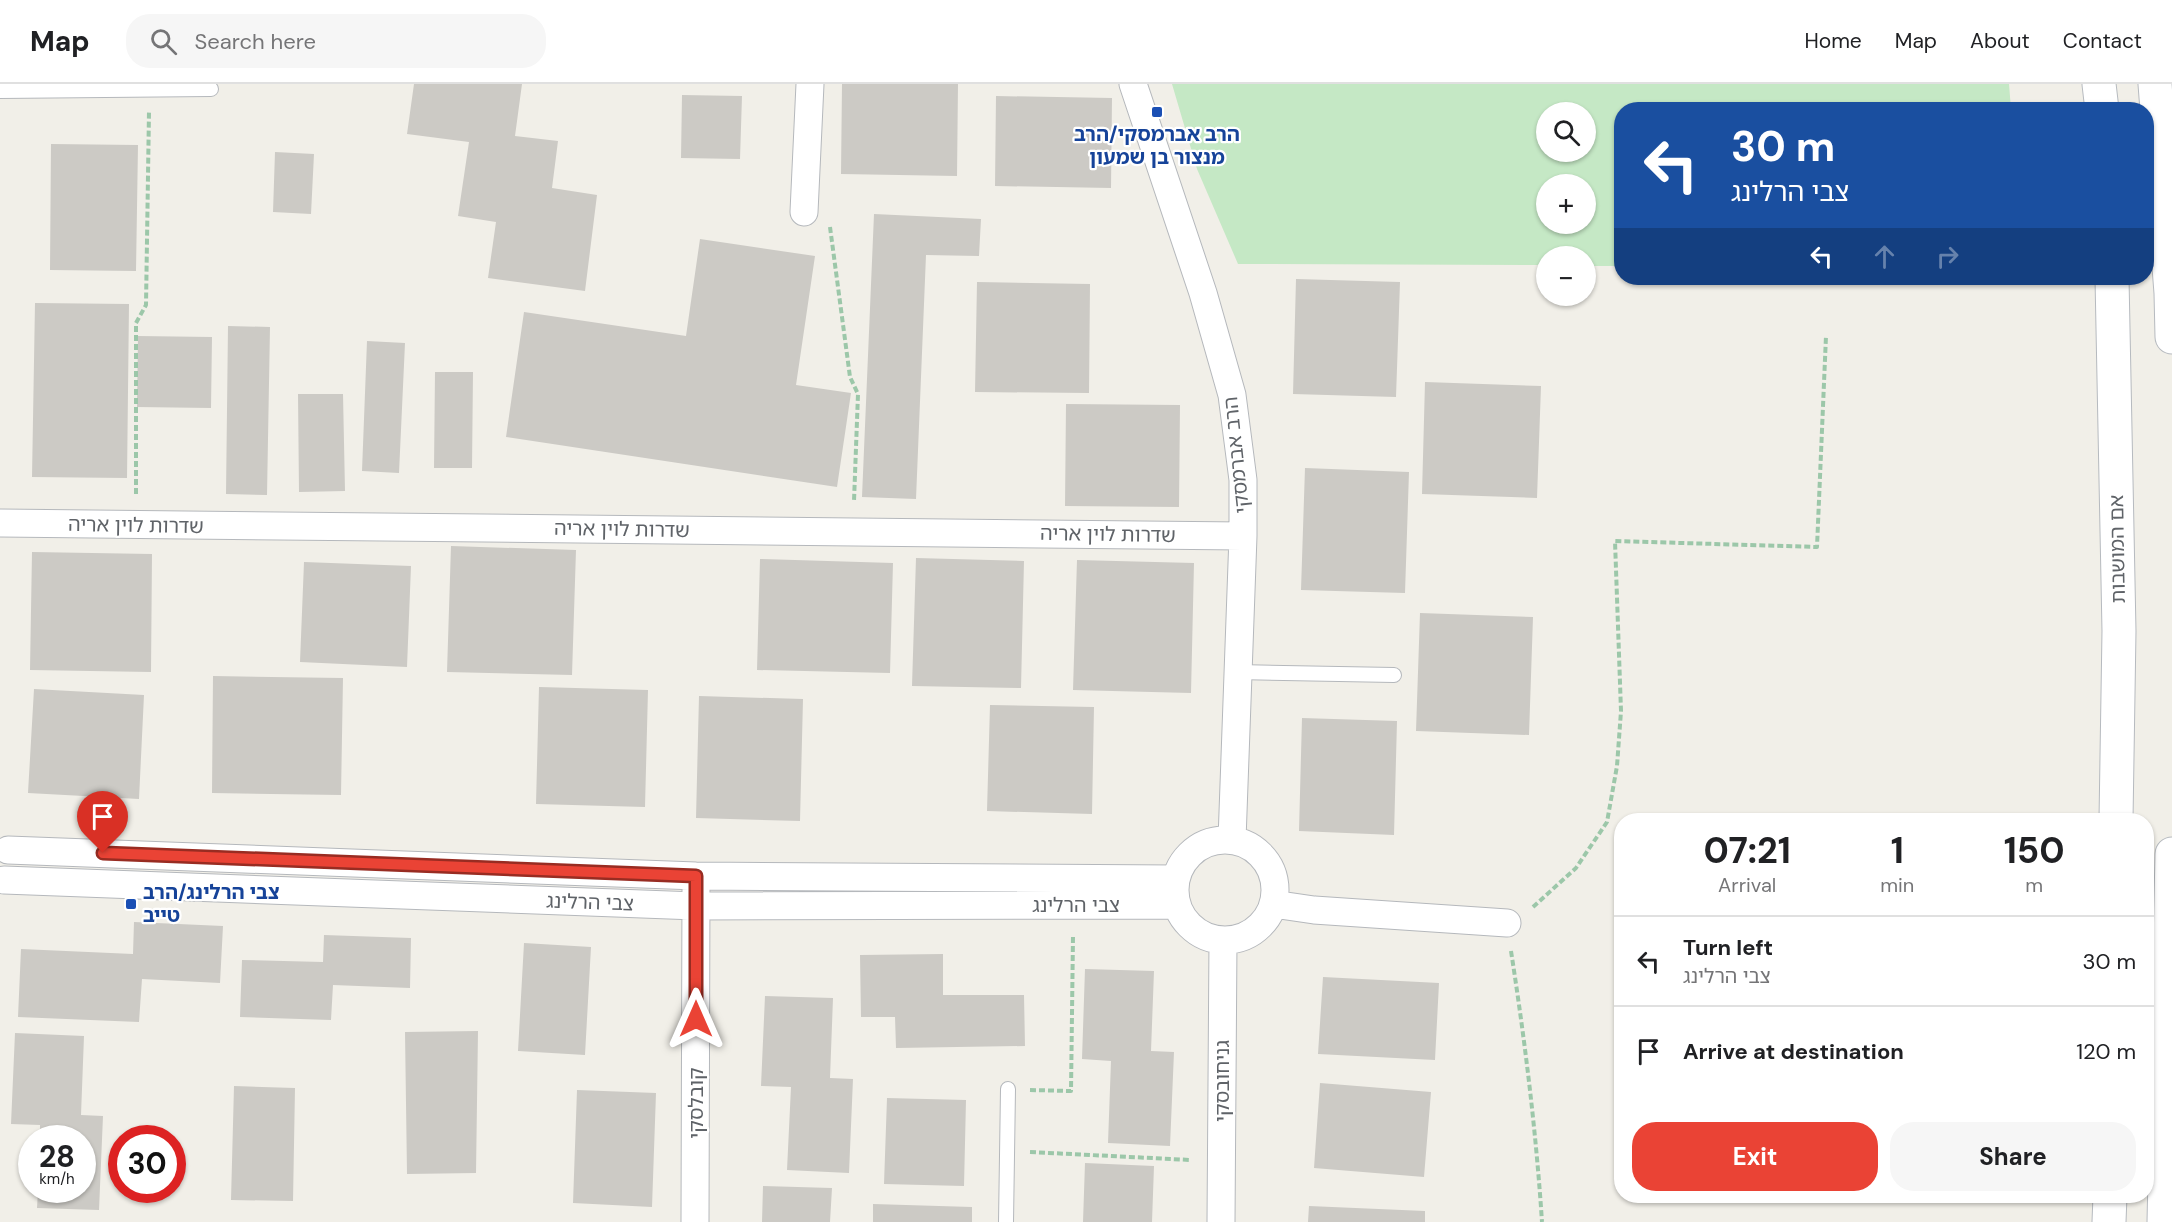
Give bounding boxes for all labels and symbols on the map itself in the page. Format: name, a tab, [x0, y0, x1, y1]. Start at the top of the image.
marker: הרב אברמסקי/הרב מנצור בן שמעון	[1150, 105, 1164, 119]
place label: הרב אברמסקי/הרב מנצור בן שמעון	[1074, 121, 1240, 170]
street label: הרב אברמסקי	[1217, 396, 1255, 514]
street label: אם המושבות	[2103, 494, 2131, 604]
street label: שדרות לוין אריה	[68, 511, 204, 539]
street label: שדרות לוין אריה	[554, 515, 690, 543]
street label: שדרות לוין אריה	[1040, 520, 1176, 548]
pin	[77, 791, 128, 853]
place label: צבי הרלינג/הרב טייב	[143, 879, 280, 928]
street label: צבי הרלינג	[546, 887, 634, 917]
street label: צבי הרלינג	[1032, 892, 1120, 918]
marker: צבי הרלינג/הרב טייב	[124, 897, 138, 911]
position arrow	[664, 987, 728, 1051]
street label: גניחובסקי	[1209, 1040, 1235, 1122]
street label: קובלסקי	[683, 1067, 709, 1139]
speed limit sign: 30	[108, 1125, 186, 1203]

